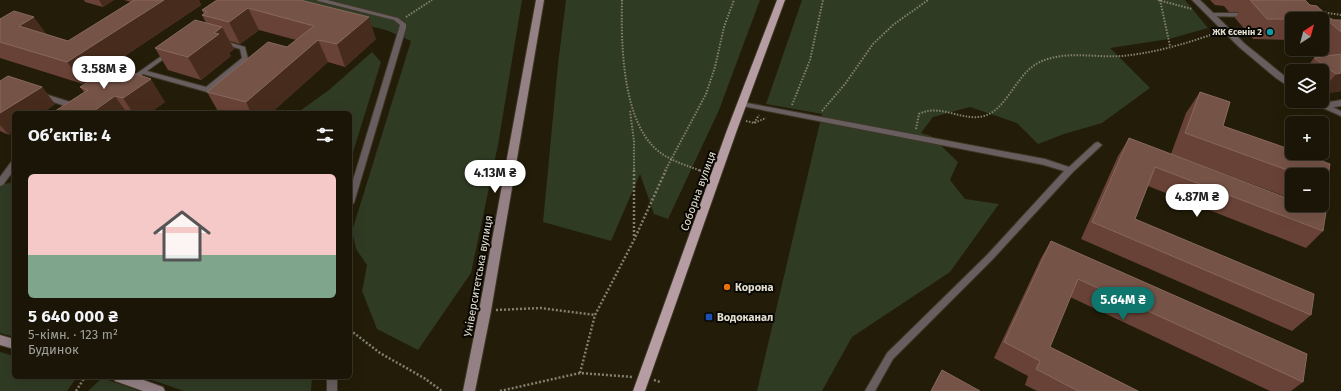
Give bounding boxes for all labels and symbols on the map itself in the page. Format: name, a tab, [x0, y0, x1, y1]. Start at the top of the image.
north arrow	[1285, 12, 1329, 56]
place label: ЖК Єсенін 2	[1211, 27, 1262, 37]
marker: ЖК Єсенін 2	[1265, 27, 1275, 37]
pin: 3.58M ₴	[67, 56, 141, 90]
street label: Соборна вулиця	[678, 150, 719, 233]
pin: 4.13M ₴	[458, 160, 532, 194]
pin: 4.87M ₴	[1160, 184, 1234, 218]
street label: Університетська вулиця	[461, 214, 496, 338]
place label: Корона	[735, 281, 774, 294]
marker: Корона	[722, 282, 732, 292]
pin: 5.64M ₴	[1086, 287, 1160, 321]
place label: Водоканал	[717, 311, 773, 324]
marker: Водоканал	[704, 312, 714, 322]

